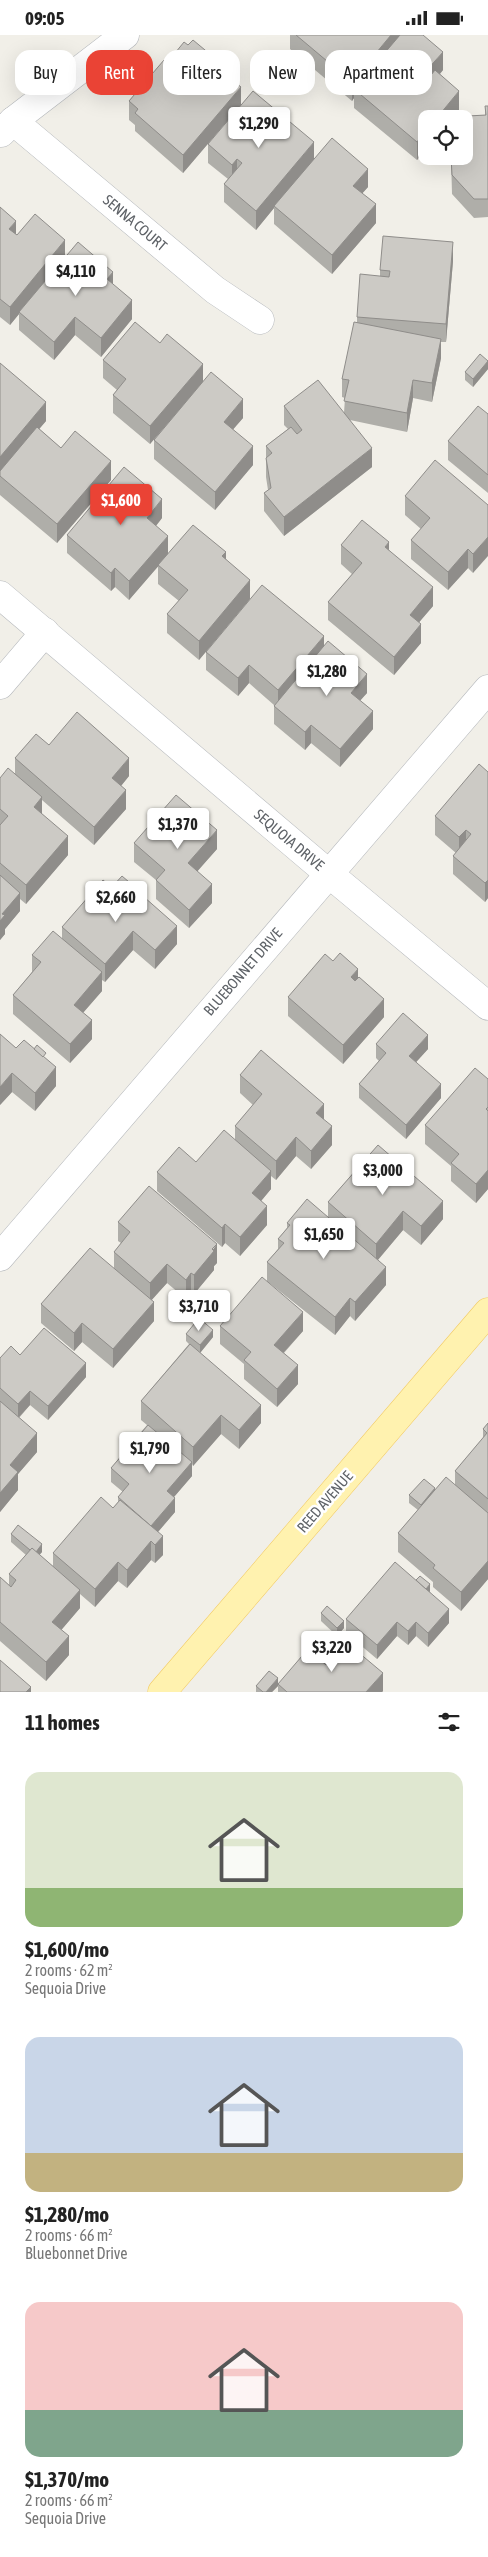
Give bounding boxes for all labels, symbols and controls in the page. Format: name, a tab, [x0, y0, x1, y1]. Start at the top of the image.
text: 09:05	[25, 7, 64, 29]
chip: Buy	[15, 50, 76, 95]
chip: Rent	[86, 50, 153, 95]
chip: Filters	[163, 50, 240, 95]
chip: New	[250, 50, 315, 95]
chip: Apartment	[325, 50, 432, 95]
pin: $1,290	[218, 107, 300, 149]
map controls	[418, 110, 473, 165]
button: locate	[418, 110, 473, 165]
text: $1,290	[239, 114, 279, 132]
street label: SENNA COURT	[100, 191, 171, 254]
pin: $4,110	[35, 255, 117, 297]
text: $4,110	[56, 262, 96, 280]
pin: $1,600	[80, 483, 162, 526]
text: $1,600	[101, 491, 141, 509]
pin: $1,280	[286, 655, 368, 697]
text: $1,280	[307, 662, 347, 680]
street label: SEQUOIA DRIVE	[251, 806, 328, 874]
pin: $1,370	[137, 807, 219, 850]
text: $1,370	[158, 815, 198, 833]
pin: $2,660	[75, 881, 157, 923]
text: $2,660	[96, 888, 136, 906]
street label: BLUEBONNET DRIVE	[200, 924, 286, 1019]
pin: $3,000	[342, 1153, 424, 1196]
text: $3,000	[363, 1161, 403, 1179]
pin: $1,650	[283, 1217, 365, 1260]
text: $1,650	[304, 1225, 344, 1243]
pin: $3,710	[158, 1289, 240, 1332]
text: $3,710	[179, 1297, 219, 1315]
pin: $1,790	[109, 1431, 191, 1474]
text: $1,790	[130, 1439, 170, 1457]
street label: REED AVENUE	[293, 1467, 356, 1536]
pin: $3,220	[291, 1631, 373, 1673]
text: $3,220	[312, 1638, 352, 1656]
icon: filters	[435, 1708, 463, 1736]
text: 11 homes	[25, 1710, 100, 1734]
icon: home	[199, 1805, 289, 1895]
text: $1,600/mo	[25, 1937, 109, 1961]
text: 2 rooms · 62 m²	[25, 1961, 113, 1979]
text: Sequoia Drive	[25, 1979, 106, 1997]
icon: home	[199, 2070, 289, 2160]
text: $1,280/mo	[25, 2202, 109, 2226]
text: 2 rooms · 66 m²	[25, 2226, 113, 2244]
text: Bluebonnet Drive	[25, 2244, 128, 2262]
icon: home	[199, 2335, 289, 2425]
text: $1,370/mo	[25, 2467, 109, 2491]
text: 2 rooms · 66 m²	[25, 2491, 113, 2509]
text: Sequoia Drive	[25, 2509, 106, 2527]

